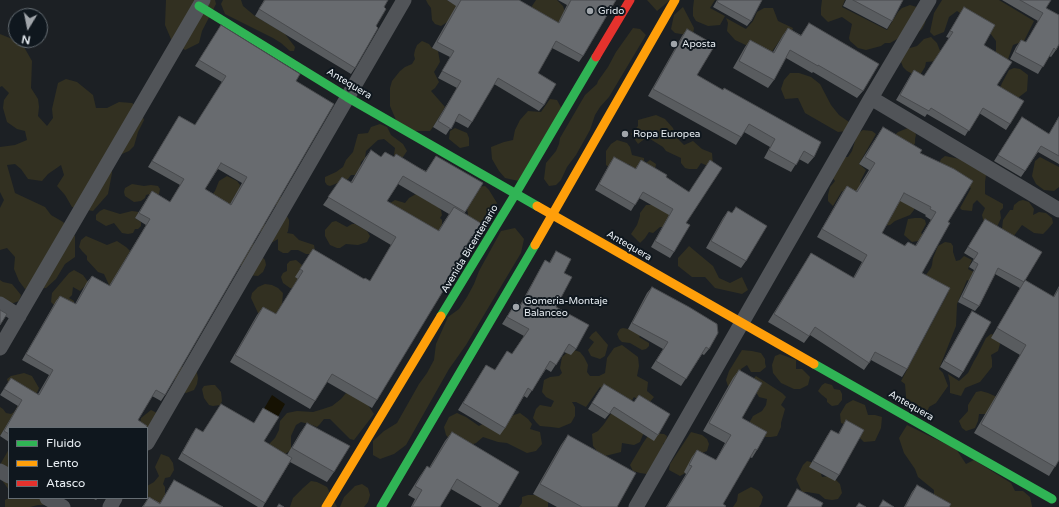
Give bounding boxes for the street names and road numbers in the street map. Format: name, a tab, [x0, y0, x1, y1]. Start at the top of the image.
street label: Antequera	[324, 66, 374, 102]
street label: Avenida Bicentenario	[439, 203, 501, 295]
street label: Antequera	[604, 228, 654, 264]
street label: Antequera	[886, 388, 936, 424]

